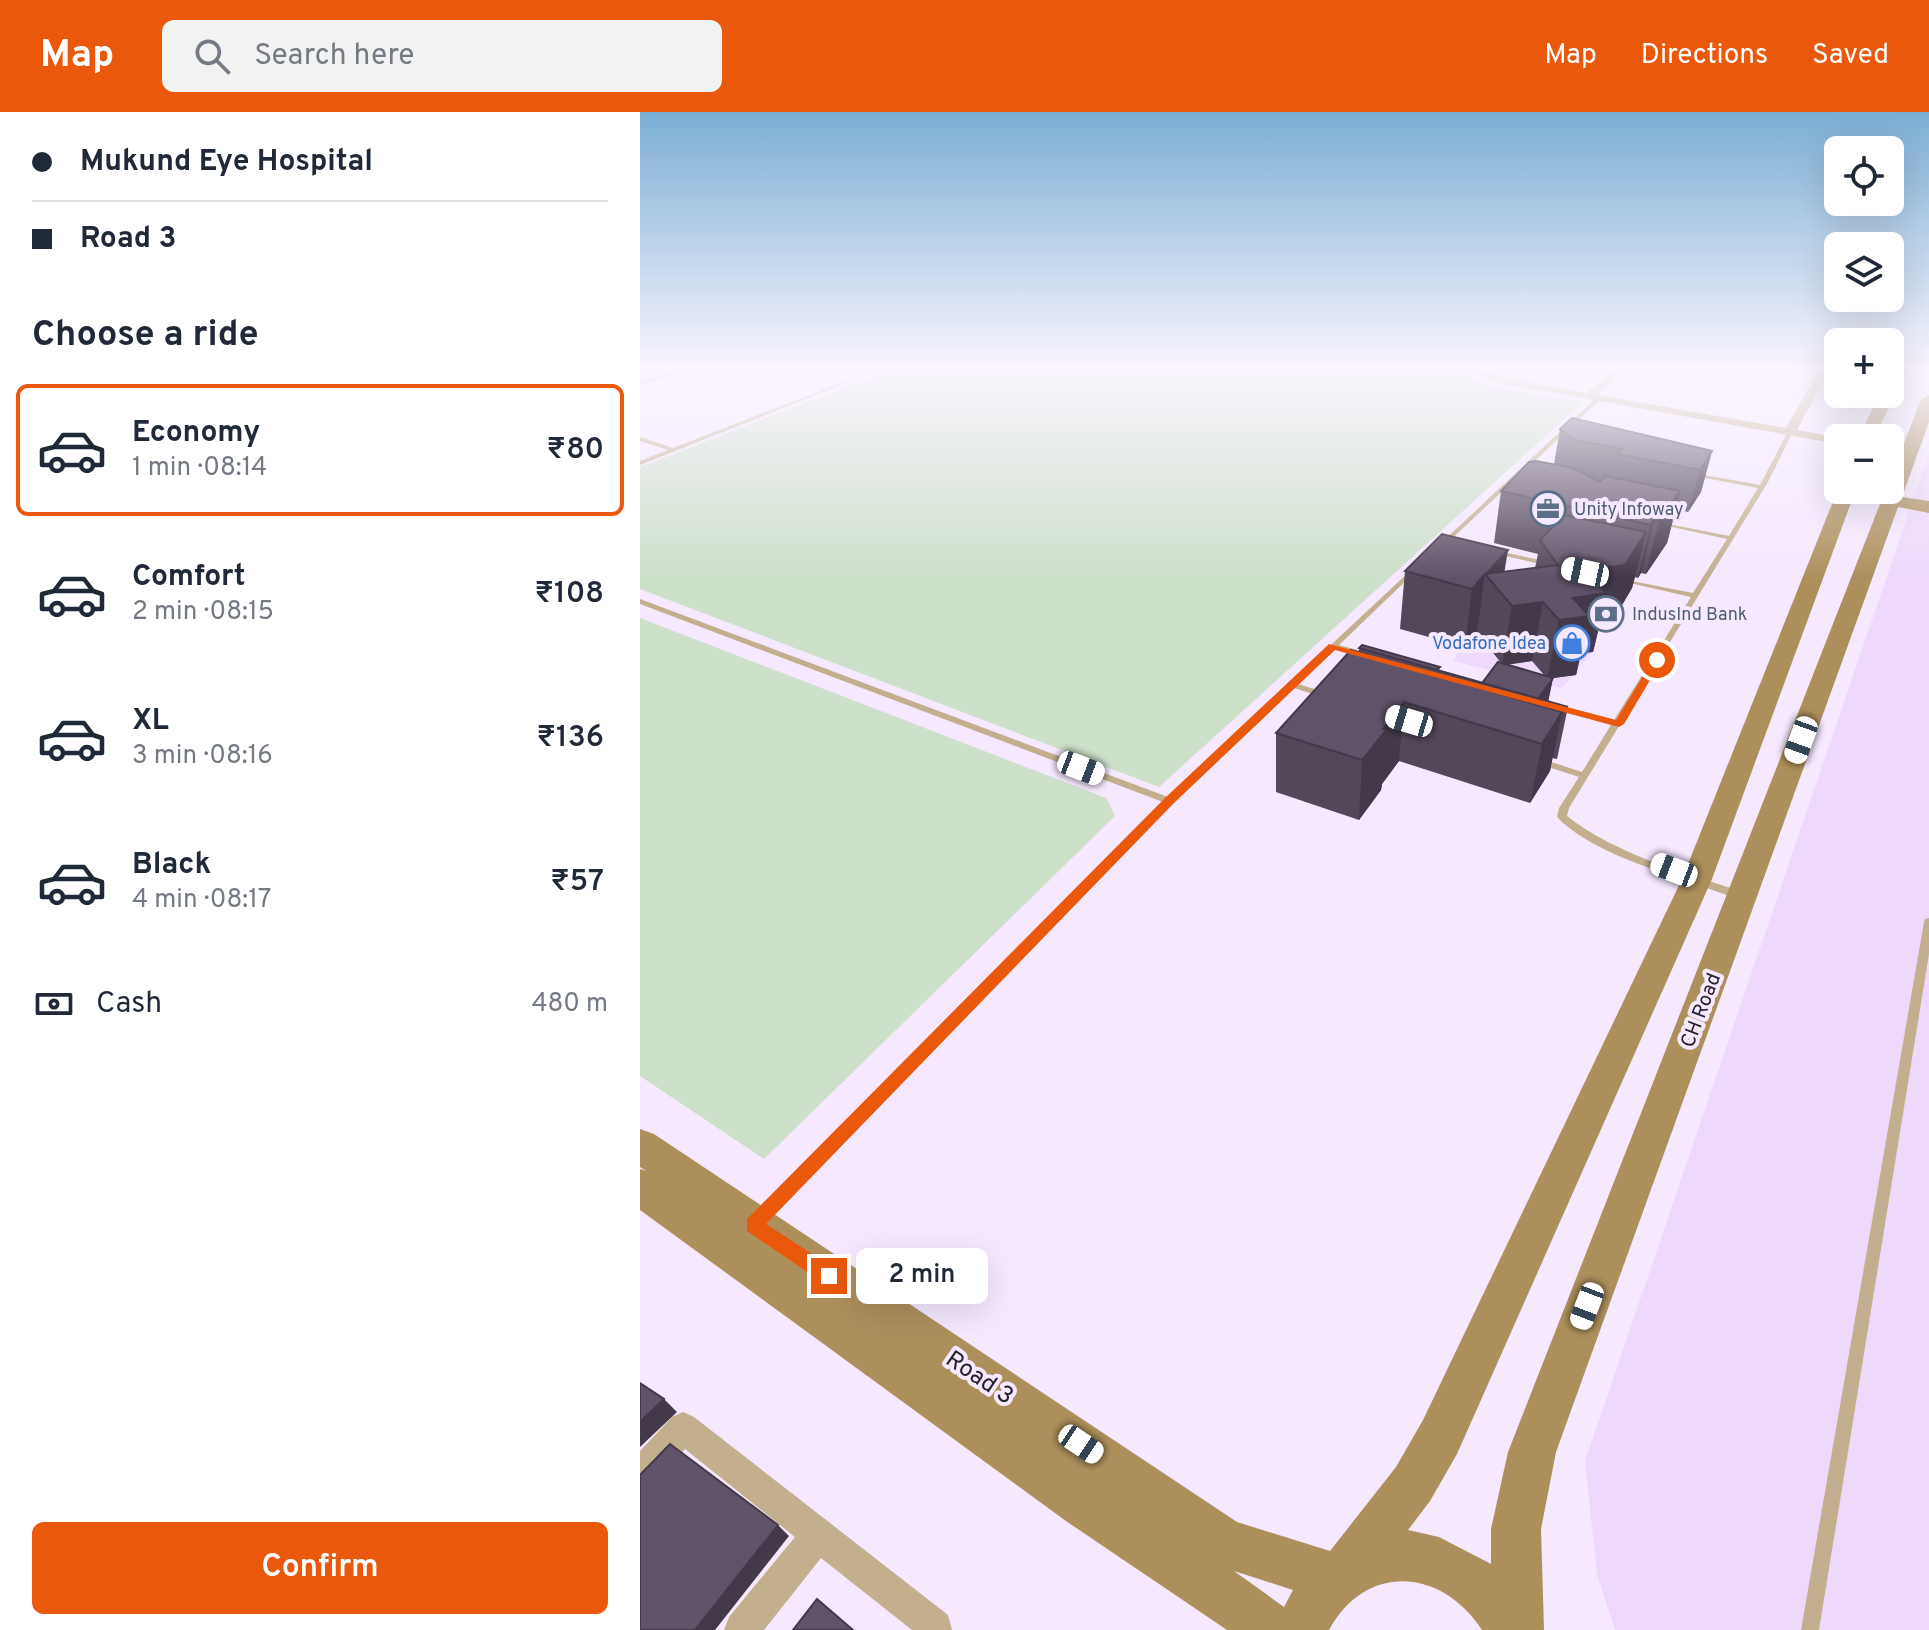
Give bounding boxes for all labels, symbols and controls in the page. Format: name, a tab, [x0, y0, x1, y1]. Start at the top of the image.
search box	[162, 20, 722, 92]
text: Map	[40, 32, 114, 81]
icon: search	[190, 34, 234, 78]
text: Search here	[254, 38, 414, 75]
text: Map	[1544, 38, 1597, 74]
text: Directions	[1641, 38, 1768, 74]
text: Saved	[1812, 38, 1889, 74]
map controls	[1824, 136, 1904, 504]
button: locate	[1824, 136, 1904, 216]
text: Mukund Eye Hospital	[80, 144, 373, 181]
text: Road 3	[80, 221, 177, 258]
button: layers	[1824, 232, 1904, 312]
text: Choose a ride	[32, 313, 258, 359]
button: +	[1824, 328, 1904, 408]
icon: car	[36, 414, 108, 486]
text: Economy	[132, 415, 260, 452]
button: −	[1824, 424, 1904, 504]
text: ₹80	[547, 432, 604, 469]
text: 1 min · 08:14	[132, 452, 267, 485]
office icon: Unity Infoway	[1529, 490, 1567, 528]
place label: Unity Infoway	[1574, 499, 1684, 522]
car	[1559, 555, 1611, 589]
icon: car	[36, 558, 108, 630]
text: Comfort	[132, 559, 245, 596]
text: ₹108	[534, 576, 604, 613]
bank icon: IndusInd Bank	[1587, 595, 1625, 633]
text: 2 min · 08:15	[132, 596, 274, 629]
place label: IndusInd Bank	[1632, 604, 1747, 627]
shop icon: Vodafone Idea	[1553, 624, 1591, 662]
place label: Vodafone Idea	[1432, 633, 1546, 656]
route start	[1639, 642, 1675, 678]
icon: car	[36, 702, 108, 774]
text: XL	[132, 703, 169, 740]
car	[1383, 703, 1435, 739]
car	[1782, 713, 1820, 767]
text: ₹136	[536, 720, 604, 757]
text: 3 min · 08:16	[132, 740, 273, 773]
car	[1054, 748, 1108, 788]
icon: car	[36, 846, 108, 918]
text: Black	[132, 847, 211, 884]
car	[1647, 850, 1701, 890]
text: ₹57	[550, 864, 604, 901]
text: 4 min · 08:17	[132, 884, 271, 917]
street label: CH Road	[1676, 970, 1728, 1052]
icon: cash	[32, 982, 76, 1026]
text: Cash	[96, 986, 162, 1023]
text: 480 m	[531, 988, 608, 1021]
callout: 2 min	[857, 1248, 989, 1304]
route end	[811, 1258, 847, 1294]
text: 2 min	[888, 1259, 956, 1292]
car	[1567, 1279, 1607, 1333]
street label: Road 3	[939, 1345, 1019, 1412]
car	[1054, 1421, 1108, 1467]
button: Confirm	[32, 1522, 608, 1614]

